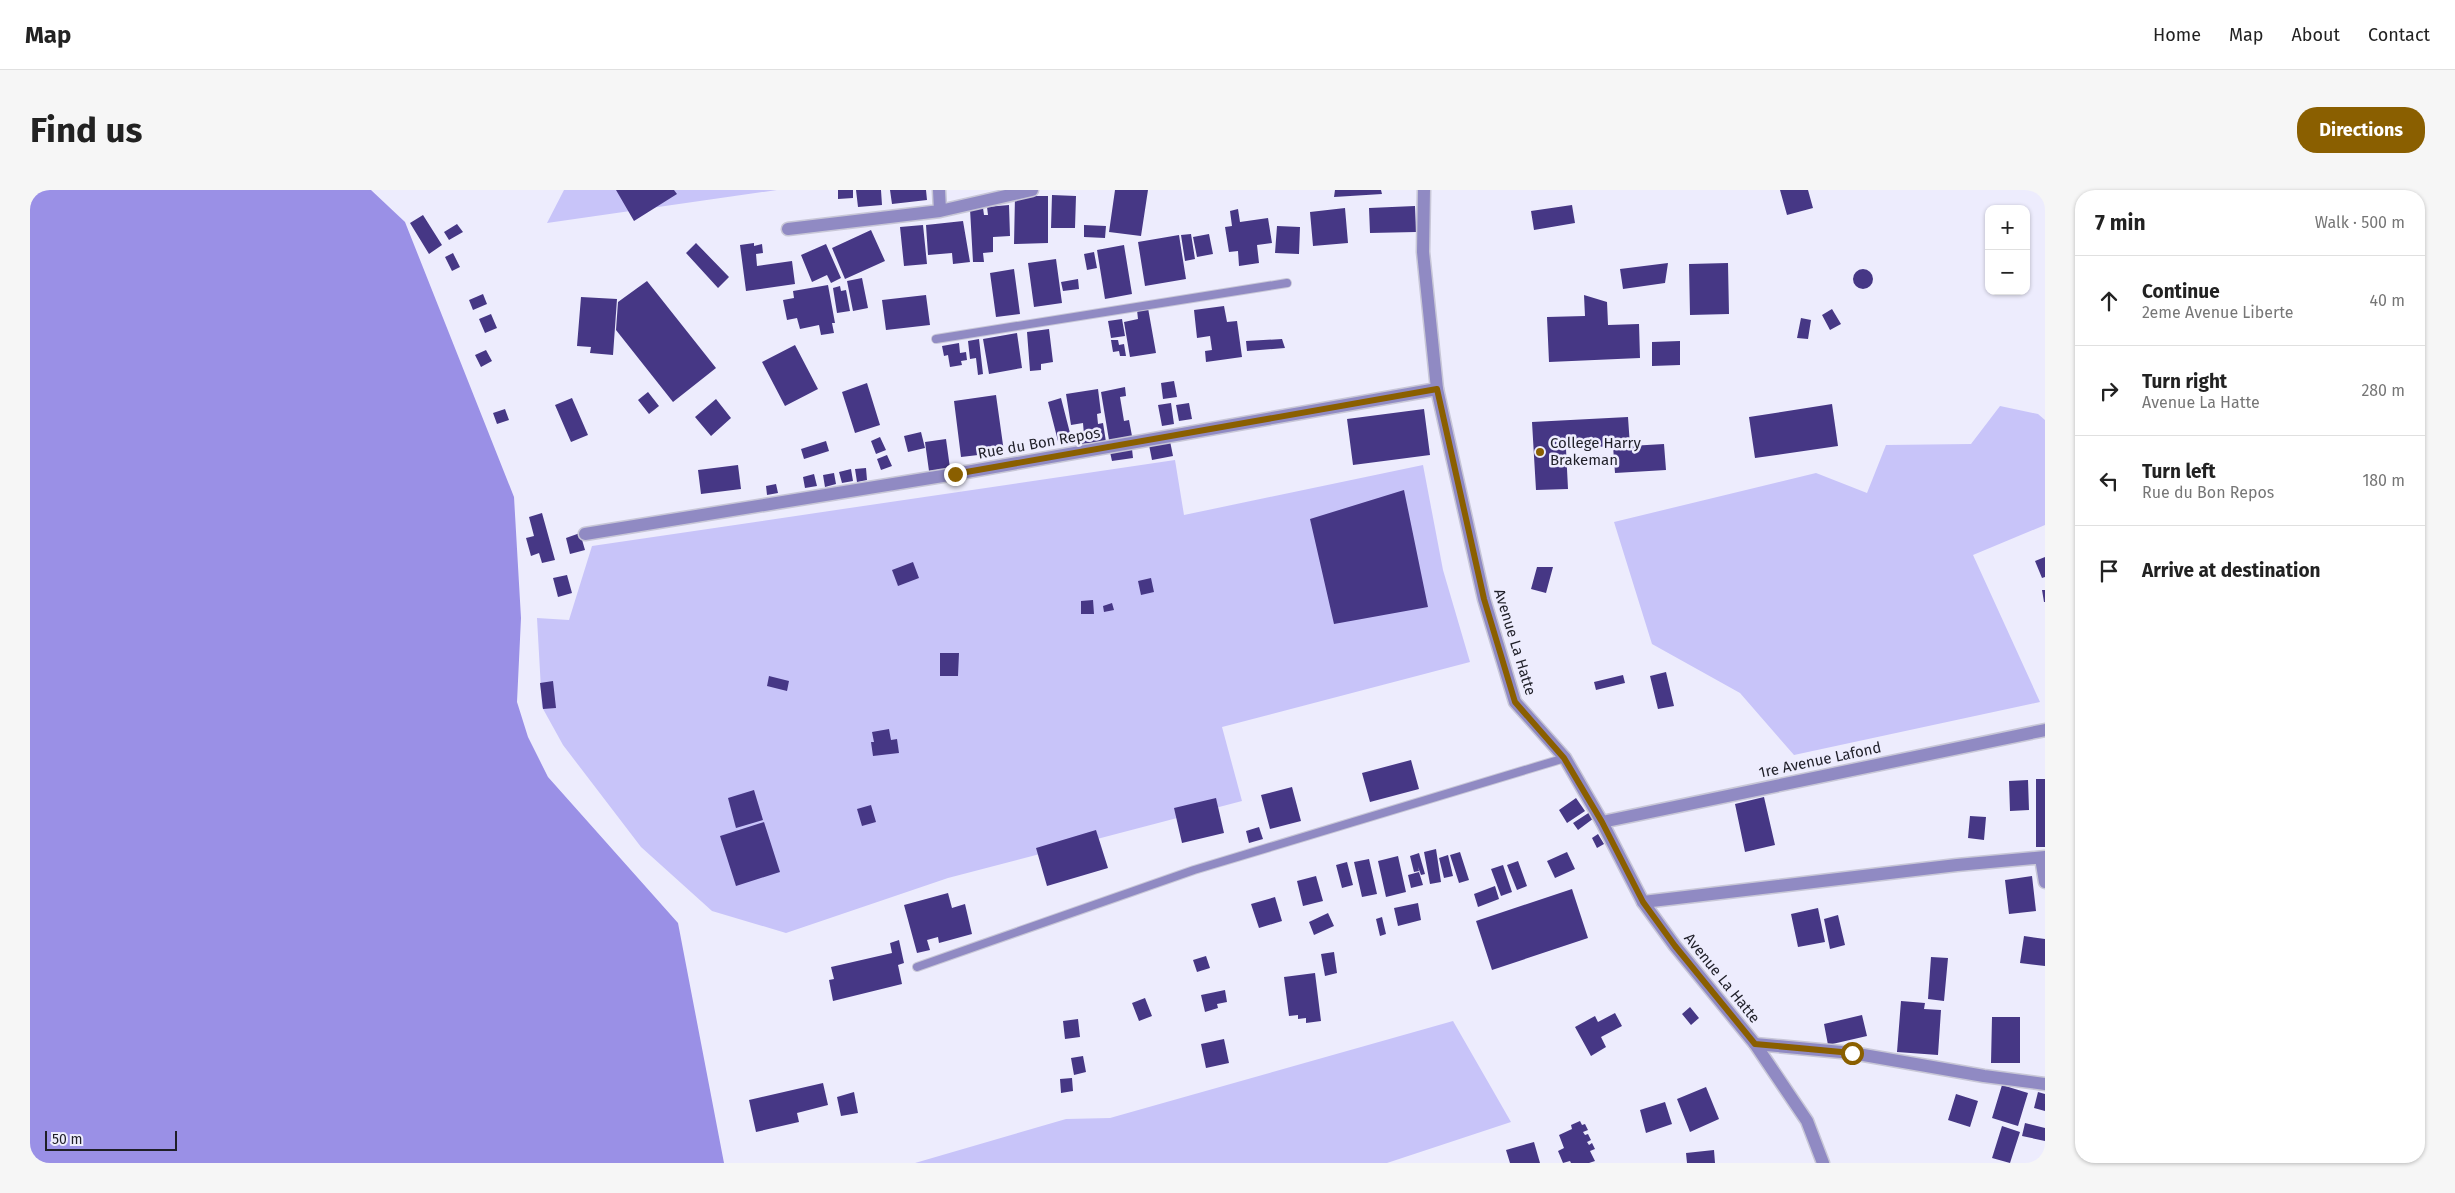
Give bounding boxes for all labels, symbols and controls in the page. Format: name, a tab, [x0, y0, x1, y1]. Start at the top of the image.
text: Map	[25, 21, 71, 49]
text: Home	[2153, 24, 2201, 46]
text: Map	[2229, 24, 2263, 46]
text: About	[2291, 24, 2340, 46]
text: Contact	[2368, 24, 2430, 46]
button: Directions	[2297, 107, 2425, 153]
text: Find us	[30, 109, 142, 151]
map controls	[1985, 205, 2030, 295]
button: +	[1985, 205, 2030, 250]
text: 7 min	[2095, 210, 2146, 236]
text: Walk · 500 m	[2315, 213, 2405, 232]
button: −	[1985, 250, 2030, 295]
text: Continue	[2142, 280, 2220, 303]
icon: ahead	[2095, 287, 2123, 315]
text: 40 m	[2370, 291, 2405, 310]
text: 2eme Avenue Liberte	[2142, 303, 2293, 322]
text: Turn right	[2142, 370, 2227, 393]
icon: right	[2095, 377, 2123, 405]
text: 280 m	[2361, 381, 2405, 400]
text: Avenue La Hatte	[2142, 393, 2260, 412]
street label: Rue du Bon Repos	[976, 423, 1102, 463]
place label: College Harry Brakeman	[1550, 434, 1641, 469]
marker: College Harry Brakeman	[1534, 446, 1546, 458]
text: Turn left	[2142, 460, 2216, 483]
route end	[944, 463, 967, 486]
icon: left	[2095, 467, 2123, 495]
text: 180 m	[2362, 471, 2405, 490]
text: Rue du Bon Repos	[2142, 483, 2274, 502]
icon: arrive	[2095, 557, 2123, 585]
text: Arrive at destination	[2142, 559, 2321, 582]
street label: Avenue La Hatte	[1490, 587, 1540, 697]
street label: 1re Avenue Lafond	[1757, 738, 1883, 782]
street label: Avenue La Hatte	[1680, 929, 1764, 1027]
route start	[1841, 1042, 1864, 1065]
scale bar	[45, 1128, 178, 1151]
text: 50 m	[52, 1131, 83, 1148]

